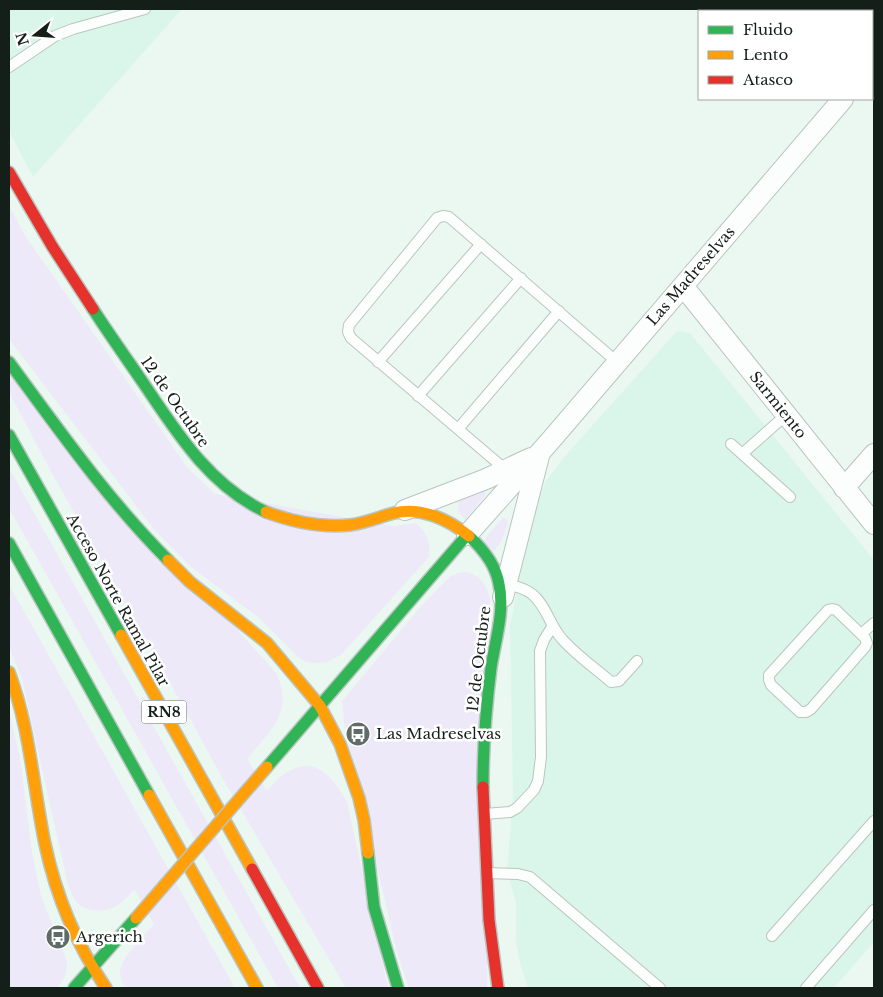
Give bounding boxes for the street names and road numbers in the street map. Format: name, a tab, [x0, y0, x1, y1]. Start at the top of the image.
street label: Las Madreselvas	[642, 222, 739, 329]
street label: 12 de Octubre	[137, 353, 214, 451]
street label: Sarmiento	[746, 367, 811, 442]
street label: Acceso Norte Ramal Pilar	[62, 509, 174, 690]
street label: 12 de Octubre	[463, 605, 494, 713]
road number: RN8	[142, 700, 186, 724]

